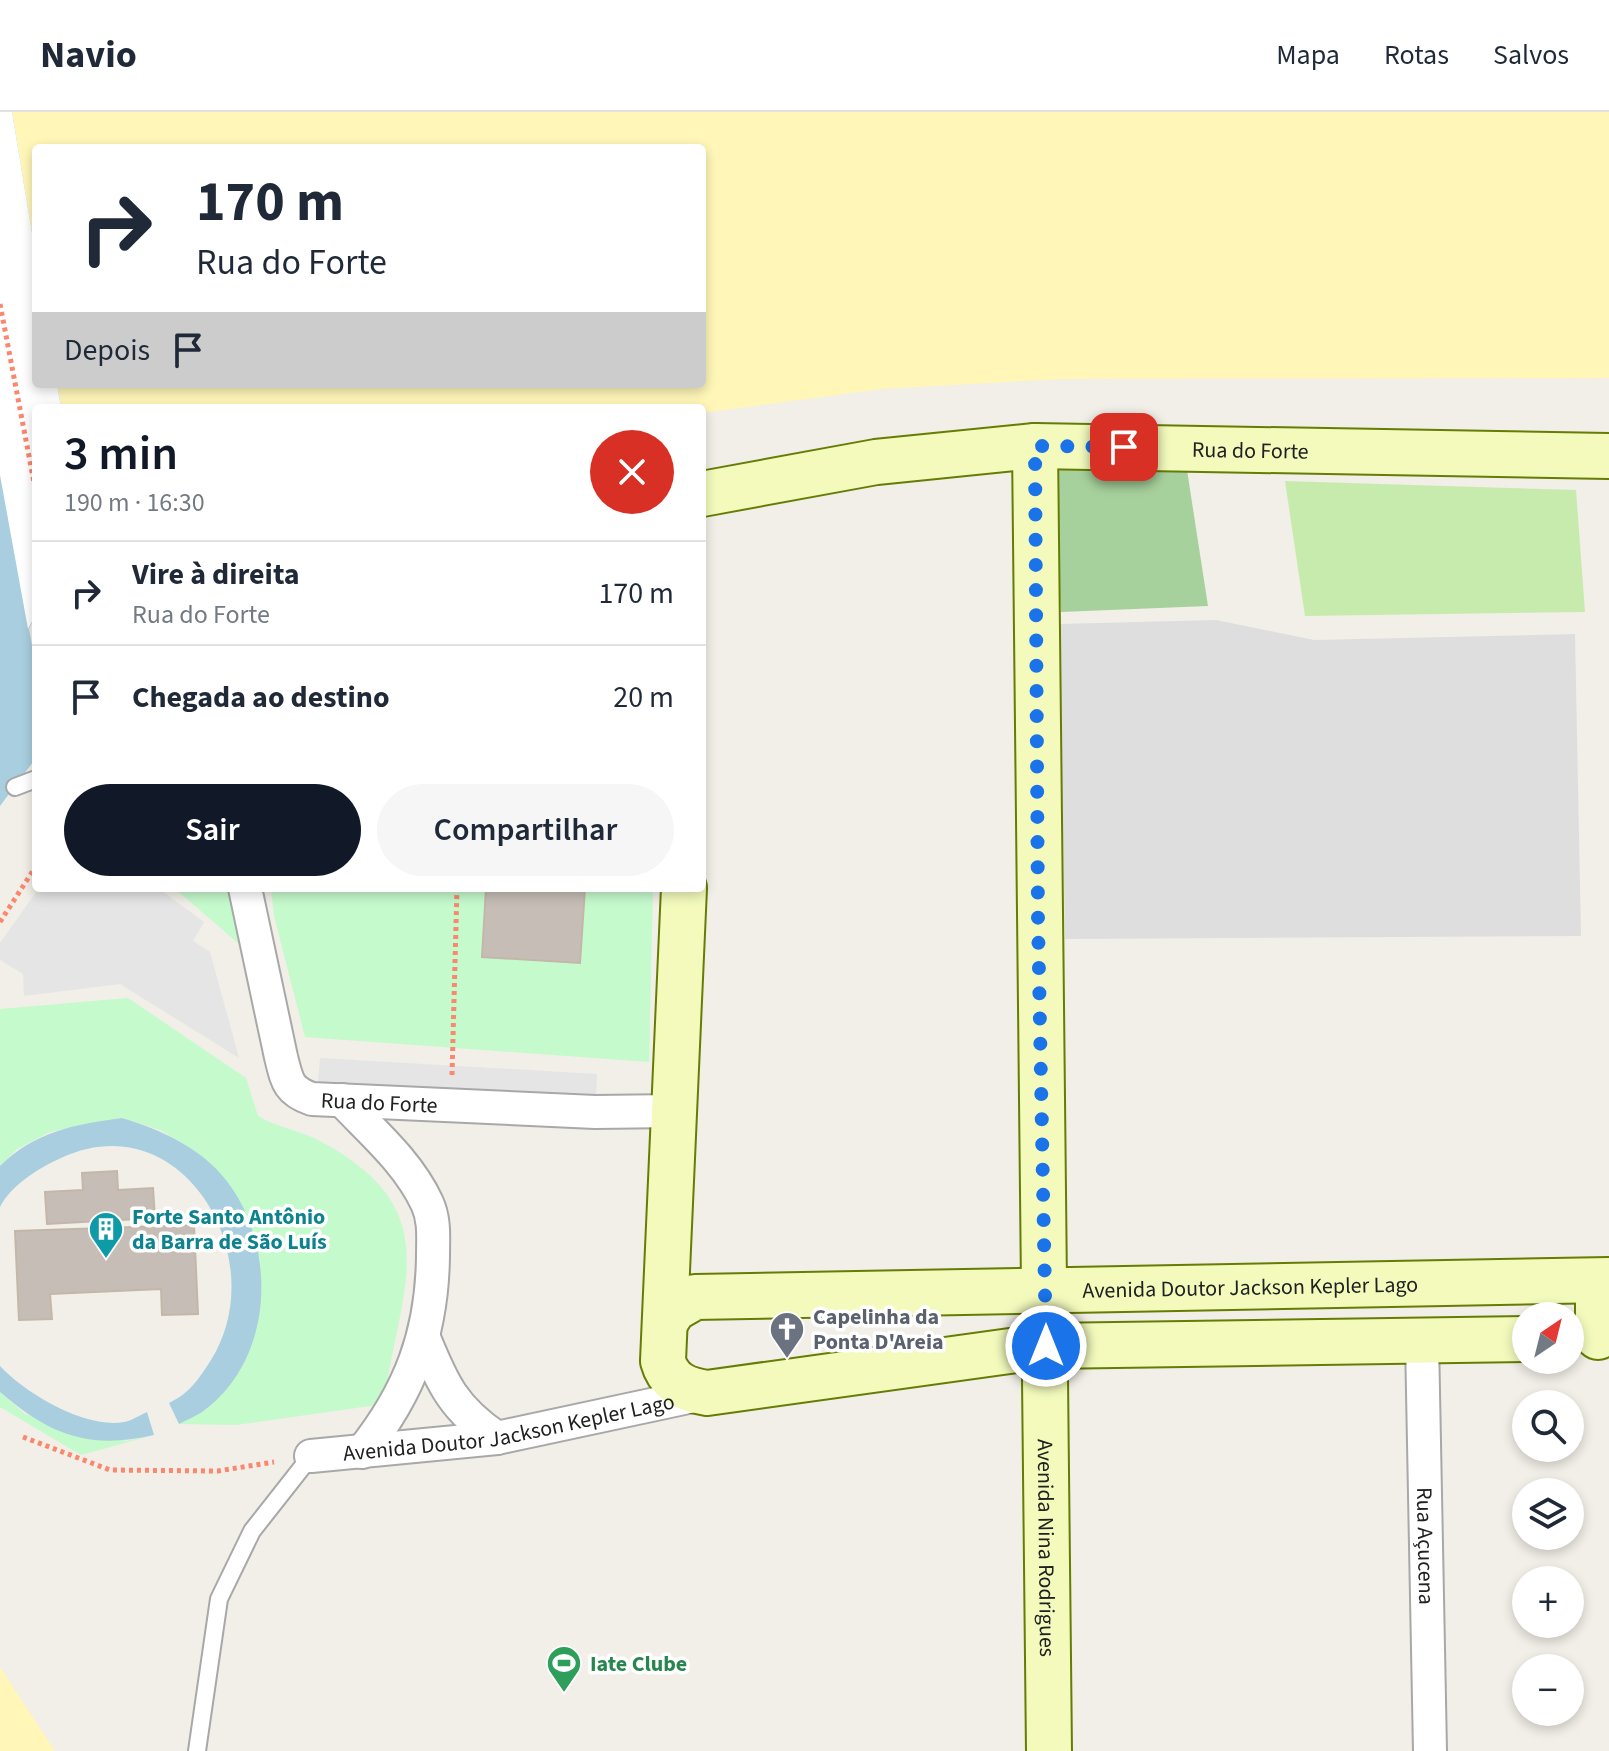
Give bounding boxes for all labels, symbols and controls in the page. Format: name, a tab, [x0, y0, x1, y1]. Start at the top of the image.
text: Navio	[40, 28, 137, 82]
text: Mapa	[1276, 35, 1340, 75]
text: Rotas	[1384, 35, 1449, 75]
text: Salvos	[1493, 35, 1569, 75]
text: 170 m	[196, 163, 344, 242]
icon: right	[64, 176, 168, 280]
text: Rua do Forte	[196, 237, 387, 288]
icon: arrive	[166, 328, 210, 372]
text: Depois	[64, 329, 150, 372]
pin	[1090, 413, 1158, 481]
text: 3 min	[64, 420, 178, 488]
icon: arrive	[1102, 425, 1146, 469]
button: close	[590, 430, 674, 514]
street label: Rua do Forte	[1192, 434, 1309, 468]
text: 190 m · 16:30	[64, 484, 205, 521]
text: Vire à direita	[132, 553, 300, 596]
icon: right	[64, 571, 108, 615]
text: 170 m	[598, 572, 674, 615]
text: Rua do Forte	[132, 596, 270, 633]
icon: arrive	[64, 675, 108, 719]
text: Chegada ao destino	[132, 676, 390, 719]
text: 20 m	[613, 676, 674, 719]
button: Sair	[64, 784, 361, 876]
button: Compartilhar	[377, 784, 674, 876]
street label: Rua do Forte	[320, 1084, 438, 1122]
place label: Forte Santo Antônio da Barra de São Luís	[132, 1201, 327, 1258]
building icon: Forte Santo Antônio da Barra de São Luís	[87, 1210, 125, 1260]
street label: Avenida Doutor Jackson Kepler Lago	[1082, 1269, 1418, 1307]
place label: Capelinha da Ponta D'Areia	[813, 1301, 944, 1358]
north arrow	[1512, 1302, 1584, 1374]
map controls	[1512, 1302, 1584, 1726]
position arrow	[1004, 1304, 1088, 1388]
church icon: Capelinha da Ponta D'Areia	[768, 1310, 806, 1360]
street label: Avenida Doutor Jackson Kepler Lago	[342, 1385, 678, 1470]
button: search	[1512, 1390, 1584, 1462]
street label: Avenida Nina Rodrigues	[1029, 1439, 1063, 1657]
button: layers	[1512, 1478, 1584, 1550]
street label: Rua Açucena	[1408, 1487, 1442, 1605]
button: +	[1512, 1566, 1584, 1638]
sports icon: Iate Clube	[545, 1644, 583, 1694]
place label: Iate Clube	[590, 1648, 687, 1680]
button: −	[1512, 1654, 1584, 1726]

